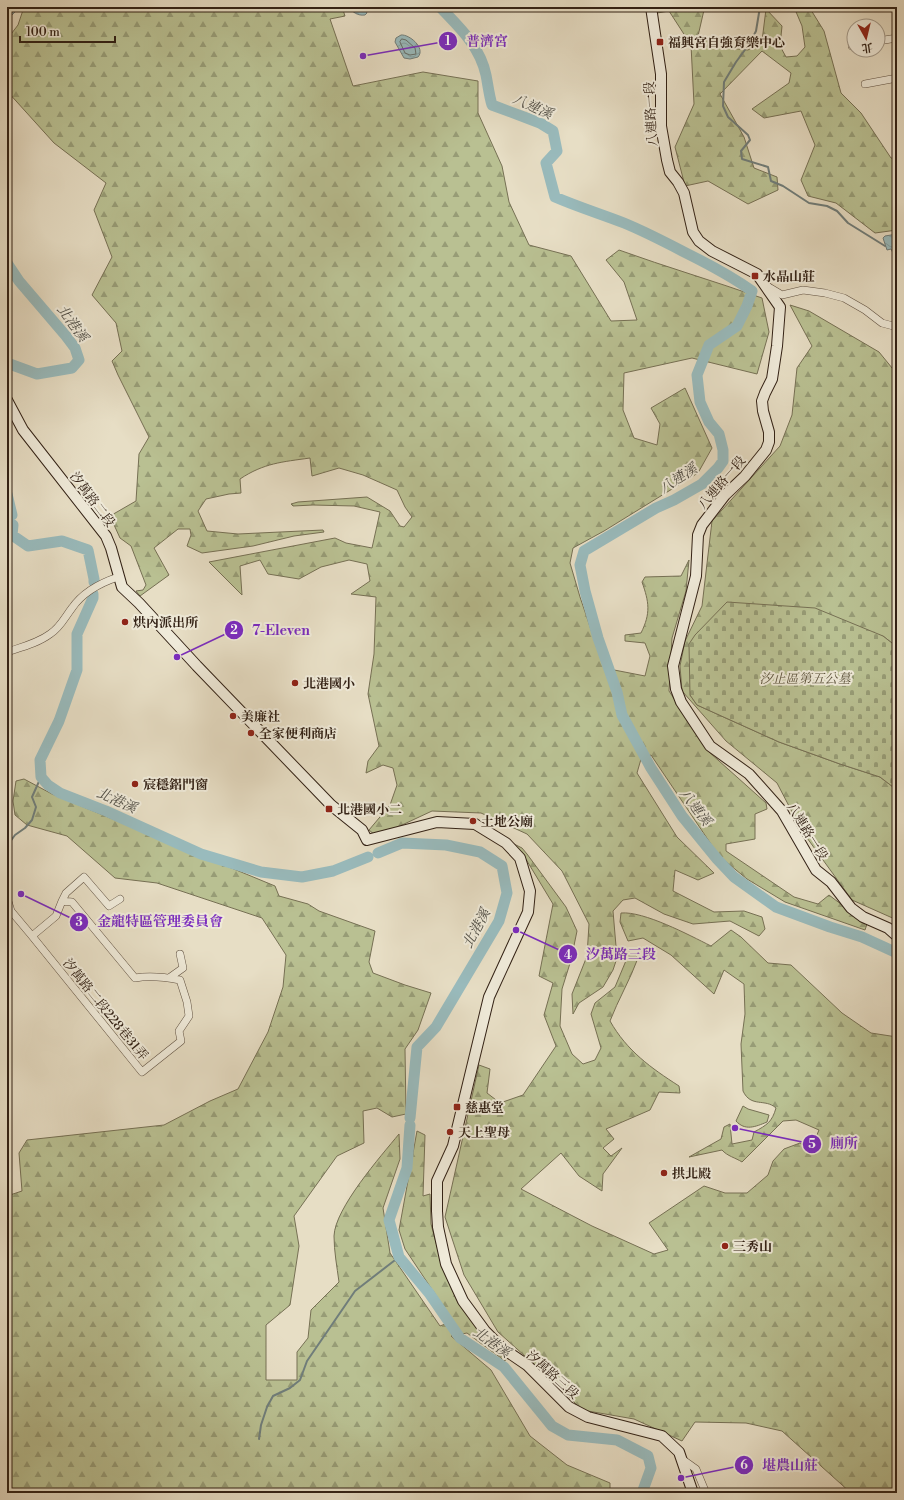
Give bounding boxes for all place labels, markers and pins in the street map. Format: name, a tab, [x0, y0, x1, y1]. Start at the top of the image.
callout: 普濟宮	[438, 28, 516, 54]
place label: 福興宮自強育樂中心	[668, 35, 785, 51]
marker: 福興宮自強育樂中心	[655, 37, 665, 47]
place label: 水晶山莊	[763, 269, 815, 285]
marker: 水晶山莊	[750, 271, 760, 281]
place label: 烘內派出所	[133, 615, 199, 631]
marker: 烘內派出所	[120, 617, 130, 627]
callout: 7-Eleven	[224, 617, 318, 643]
place label: 北港國小	[303, 676, 355, 692]
marker: 北港國小	[290, 678, 300, 688]
place label: 美廉社	[241, 709, 280, 725]
marker: 美廉社	[228, 711, 238, 721]
place label: 全家便利商店	[259, 726, 337, 742]
marker: 全家便利商店	[246, 728, 256, 738]
place label: 宸穩鋁門窗	[143, 777, 208, 793]
marker: 宸穩鋁門窗	[130, 779, 140, 789]
place label: 北港國小二	[337, 802, 402, 818]
marker: 北港國小二	[324, 804, 334, 814]
place label: 土地公廟	[481, 814, 533, 830]
marker: 土地公廟	[468, 816, 478, 826]
callout: 金龍特區管理委員會	[69, 909, 231, 935]
callout: 汐萬路三段	[558, 941, 664, 967]
place label: 慈惠堂	[465, 1100, 504, 1116]
marker: 慈惠堂	[452, 1102, 462, 1112]
place label: 天上聖母	[458, 1125, 510, 1141]
marker: 天上聖母	[445, 1127, 455, 1137]
callout: 廁所	[802, 1131, 866, 1157]
place label: 拱北殿	[672, 1166, 711, 1182]
marker: 拱北殿	[659, 1168, 669, 1178]
place label: 三秀山	[733, 1239, 772, 1255]
marker: 三秀山	[720, 1241, 730, 1251]
callout: 堪農山莊	[734, 1452, 826, 1478]

